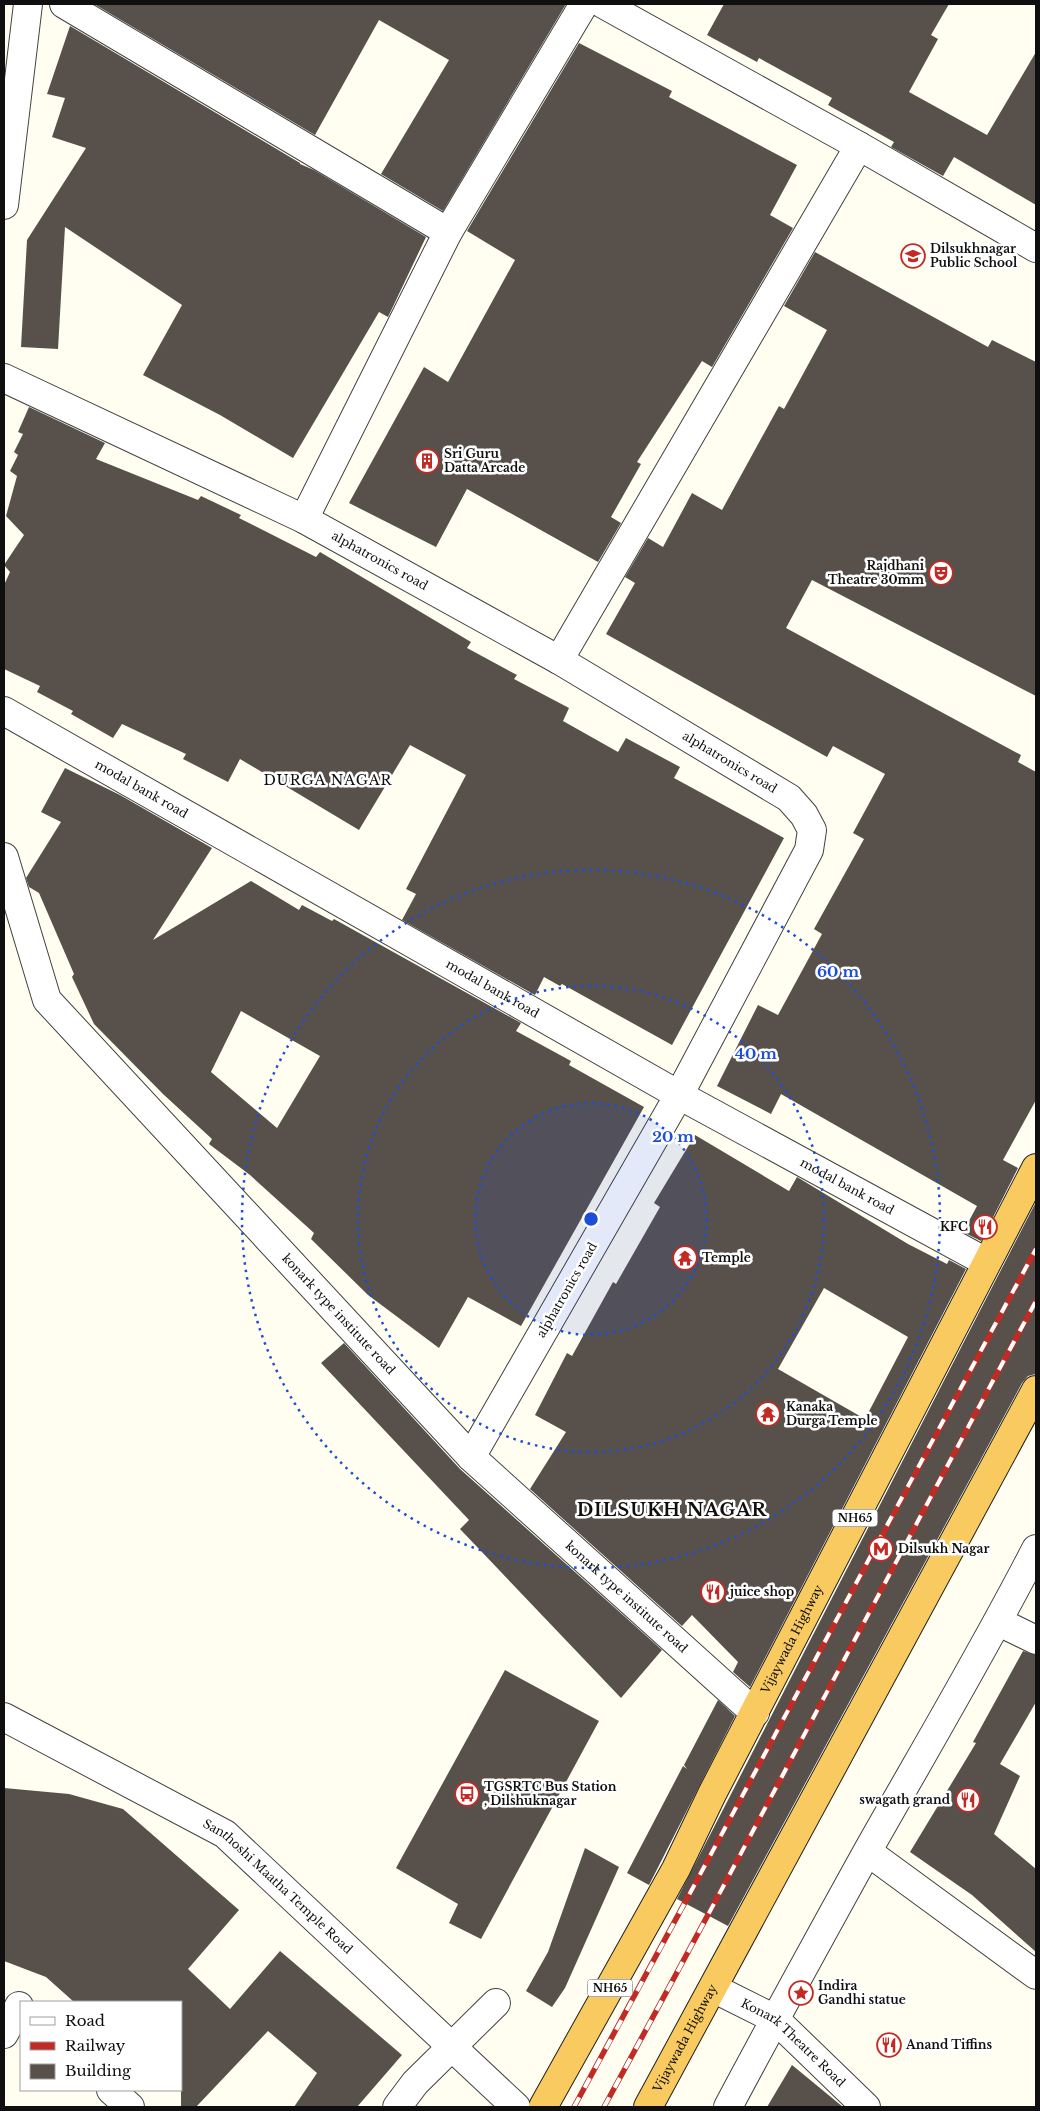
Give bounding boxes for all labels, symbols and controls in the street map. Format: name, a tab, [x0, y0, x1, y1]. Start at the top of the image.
place label: Dilsukhnagar Public School	[930, 241, 1018, 270]
school or university icon: Dilsukhnagar Public School	[900, 243, 926, 269]
place label: Sri Guru Datta Arcade	[444, 446, 525, 475]
building icon: Sri Guru Datta Arcade	[414, 448, 440, 474]
street label: alphatronics road	[329, 528, 431, 593]
place label: Rajdhani Theatre 30mm	[828, 558, 925, 587]
theatre icon: Rajdhani Theatre 30mm	[928, 560, 954, 586]
street label: alphatronics road	[680, 728, 780, 796]
street label: modal bank road	[92, 756, 191, 821]
district label: DURGA NAGAR	[263, 771, 393, 789]
street label: modal bank road	[444, 956, 542, 1021]
text: 60 m	[817, 962, 859, 981]
text: 40 m	[735, 1044, 777, 1063]
text: 20 m	[652, 1127, 694, 1146]
street label: modal bank road	[798, 1154, 897, 1218]
centre of rings	[582, 1210, 600, 1228]
restaurant icon: KFC	[972, 1214, 998, 1240]
place label: KFC	[940, 1219, 968, 1234]
street label: alphatronics road	[533, 1239, 600, 1340]
temple icon: Temple	[672, 1245, 698, 1271]
place label: Temple	[702, 1250, 751, 1265]
street label: konark type institute road	[279, 1251, 399, 1377]
place label: Kanaka Durga Temple	[786, 1399, 877, 1428]
temple icon: Kanaka Durga Temple	[755, 1401, 781, 1427]
district label: DILSUKH NAGAR	[577, 1499, 768, 1521]
road number: NH65	[832, 1510, 878, 1526]
metro station icon: Dilsukh Nagar	[868, 1536, 894, 1562]
street label: konark type institute road	[563, 1538, 691, 1656]
place label: Dilsukh Nagar	[898, 1541, 989, 1556]
restaurant icon: juice shop	[700, 1579, 726, 1605]
street label: Vijaywada Highway	[757, 1582, 826, 1697]
place label: juice shop	[728, 1584, 794, 1599]
place label: TGSRTC Bus Station , Dilshuknagar	[484, 1779, 617, 1808]
bus stop icon: TGSRTC Bus Station , Dilshuknagar	[454, 1781, 480, 1807]
restaurant icon: swagath grand	[955, 1787, 981, 1813]
place label: swagath grand	[859, 1792, 951, 1807]
street label: Santhoshi Maatha Temple Road	[200, 1816, 356, 1957]
place label: Indira Gandhi statue	[818, 1978, 906, 2007]
road number: NH65	[588, 1980, 632, 1996]
place icon: Indira Gandhi statue	[788, 1980, 814, 2006]
street label: Vijaywada Highway	[649, 1981, 720, 2096]
street label: Konark Theatre Road	[739, 1995, 849, 2090]
legend	[20, 2001, 182, 2091]
text: Road	[65, 2011, 105, 2030]
restaurant icon: Anand Tiffins	[876, 2032, 902, 2058]
text: Railway	[65, 2036, 126, 2055]
place label: Anand Tiffins	[905, 2037, 993, 2052]
text: Building	[65, 2061, 132, 2080]

